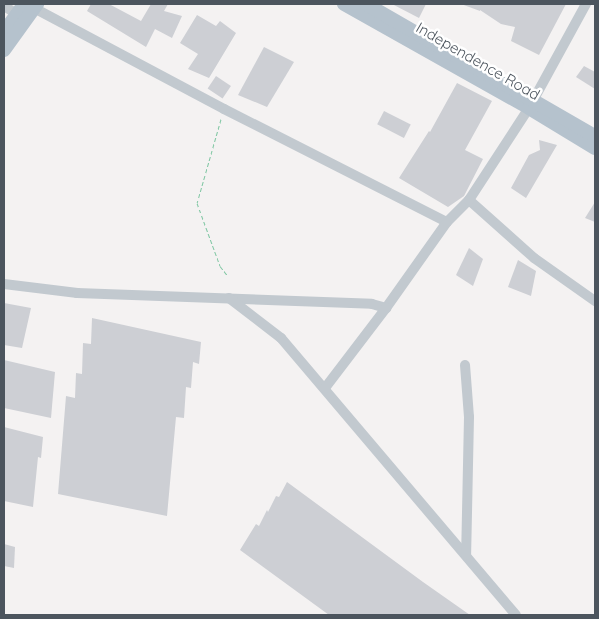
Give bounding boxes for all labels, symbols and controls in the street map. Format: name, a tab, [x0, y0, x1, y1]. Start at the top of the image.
street label: Independence Road	[413, 18, 543, 104]

